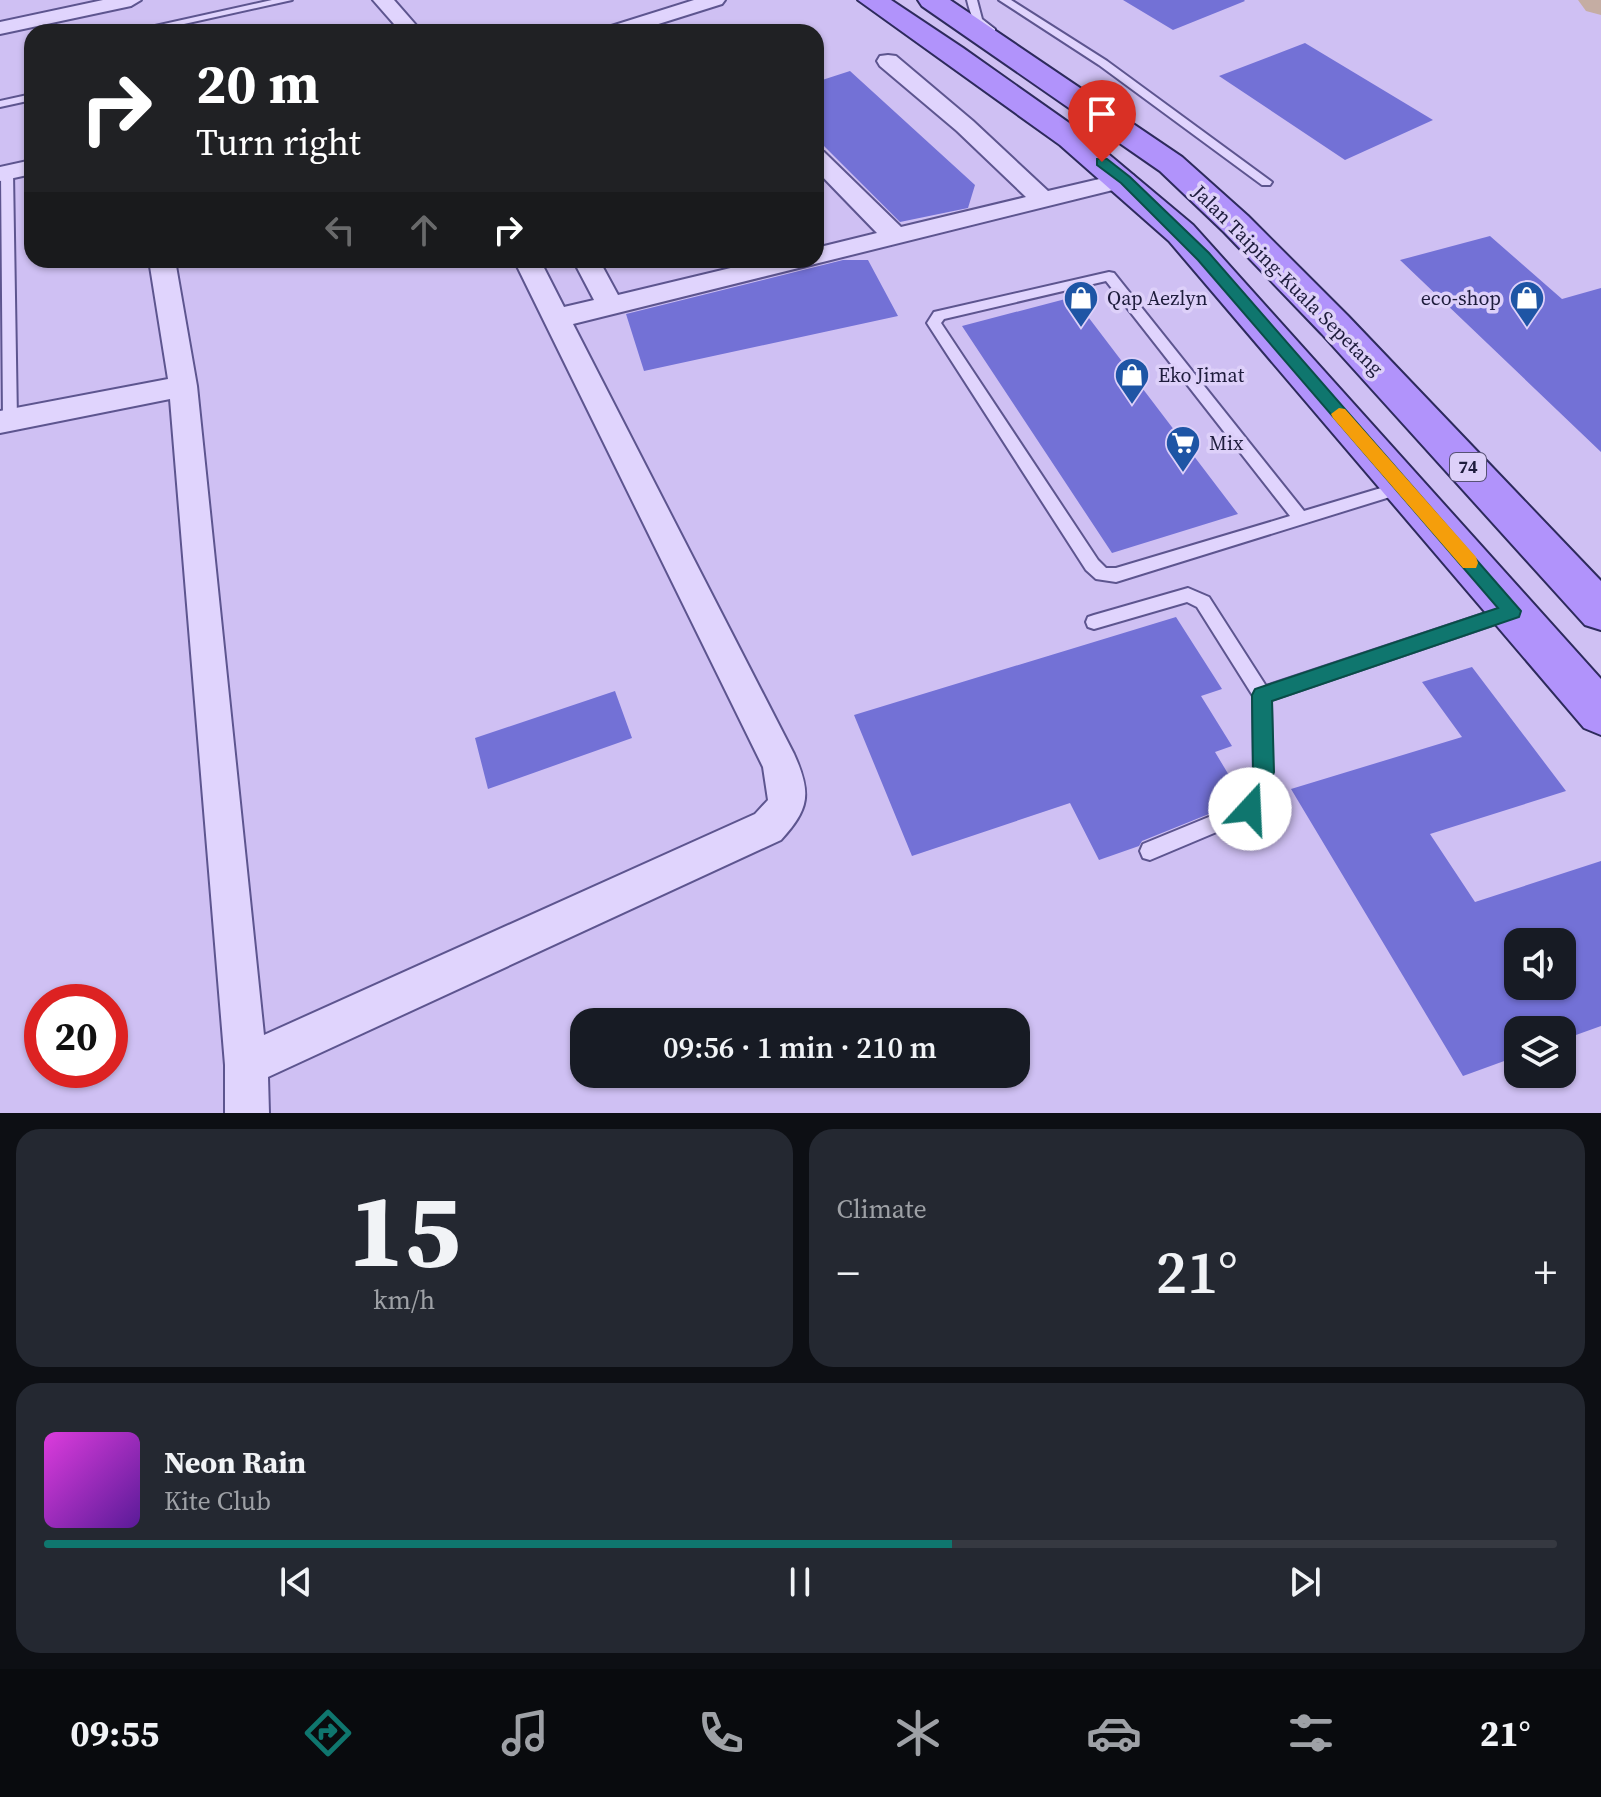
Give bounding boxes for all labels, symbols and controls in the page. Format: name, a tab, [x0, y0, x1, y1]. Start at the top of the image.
text: 20 m	[196, 45, 319, 122]
icon: right	[64, 56, 168, 160]
pin	[1068, 80, 1136, 162]
icon: arrive	[1080, 92, 1124, 136]
text: Turn right	[196, 118, 361, 167]
street label: Jalan Taiping-Kuala Sepetang	[1186, 178, 1390, 382]
icon: left	[318, 208, 362, 252]
icon: ahead	[402, 208, 446, 252]
icon: right	[486, 208, 530, 252]
shop icon: Qap Aezlyn	[1062, 279, 1100, 329]
shop icon: eco-shop	[1508, 279, 1546, 329]
place label: Qap Aezlyn	[1107, 284, 1208, 312]
place label: eco-shop	[1421, 284, 1501, 312]
shop icon: Eko Jimat	[1113, 356, 1151, 406]
place label: Eko Jimat	[1158, 361, 1245, 389]
supermarket icon: Mix	[1164, 424, 1202, 474]
place label: Mix	[1209, 429, 1244, 457]
road number: 74	[1450, 453, 1486, 481]
position arrow	[1208, 767, 1292, 851]
map controls	[1504, 928, 1576, 1088]
button: sound	[1504, 928, 1576, 1000]
speed limit sign: 20	[24, 984, 128, 1088]
button: layers	[1504, 1016, 1576, 1088]
text: 09:56 · 1 min · 210 m	[663, 1027, 937, 1068]
text: 15	[348, 1158, 461, 1301]
text: Climate	[837, 1191, 927, 1227]
text: 21°	[1156, 1231, 1238, 1313]
text: −	[837, 1242, 860, 1303]
text: +	[1534, 1242, 1557, 1303]
text: km/h	[373, 1282, 435, 1318]
text: Neon Rain	[164, 1442, 306, 1483]
text: Kite Club	[164, 1483, 271, 1519]
icon: previous	[274, 1560, 318, 1604]
icon: pause	[778, 1560, 822, 1604]
icon: next	[1283, 1560, 1327, 1604]
icon: directions	[300, 1705, 356, 1761]
icon: music	[497, 1705, 553, 1761]
icon: phone	[693, 1705, 749, 1761]
icon: climate	[890, 1705, 946, 1761]
icon: car	[1086, 1705, 1142, 1761]
icon: filters	[1283, 1705, 1339, 1761]
text: 09:55	[70, 1709, 159, 1758]
text: 21°	[1480, 1709, 1531, 1758]

